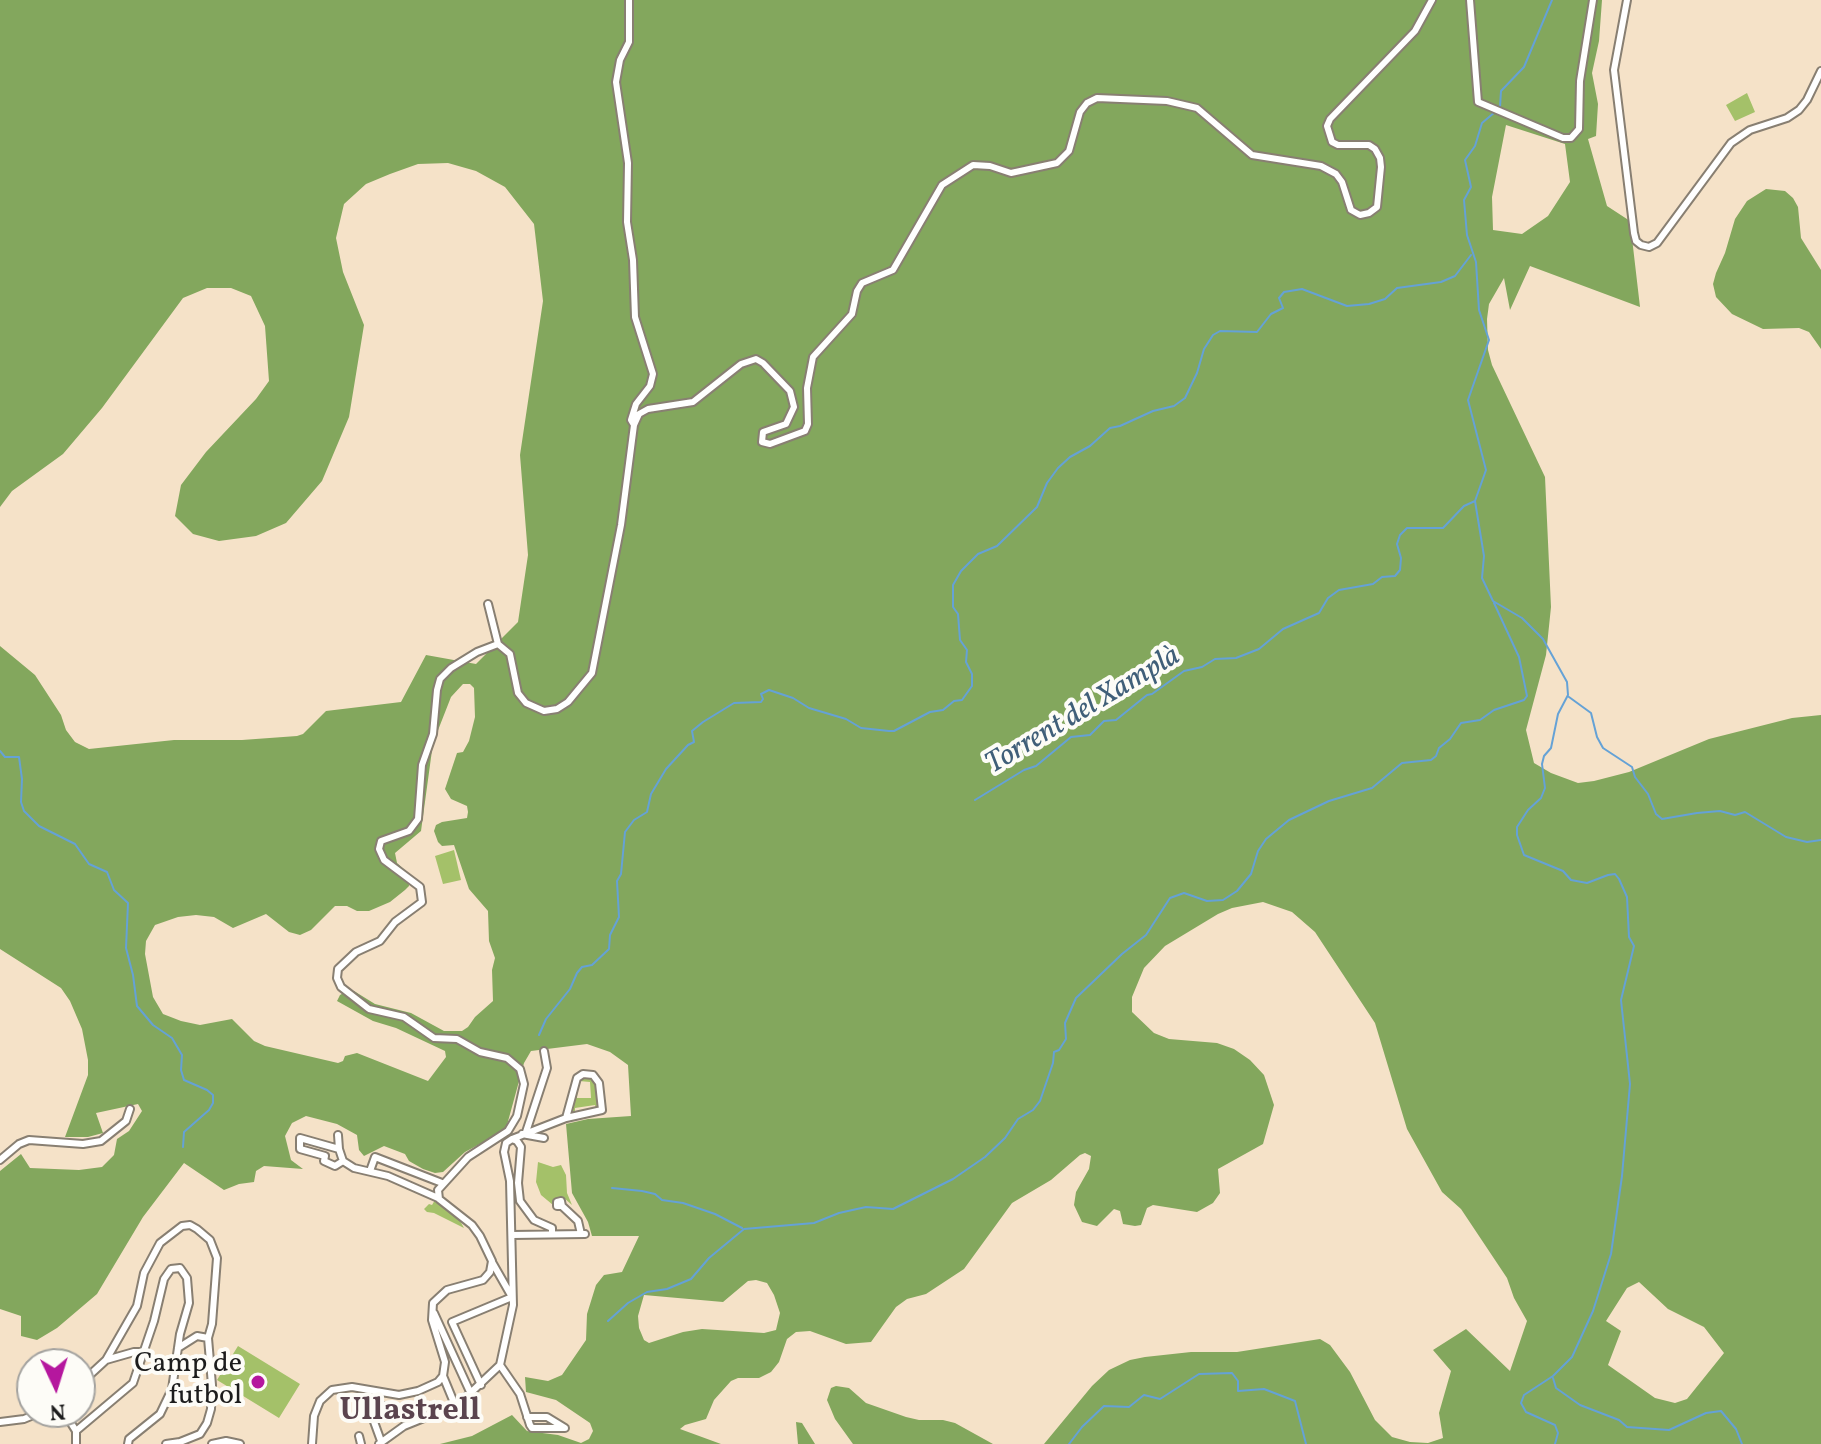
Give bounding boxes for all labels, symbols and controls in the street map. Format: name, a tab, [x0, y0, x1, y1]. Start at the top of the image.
water label: Torrent del Xamplà	[980, 640, 1188, 784]
north arrow	[16, 1348, 96, 1428]
place label: Camp de futbol	[134, 1349, 242, 1415]
marker: Camp de futbol	[249, 1373, 267, 1391]
text: N	[49, 1394, 67, 1426]
district label: Ullastrell	[340, 1394, 480, 1432]

